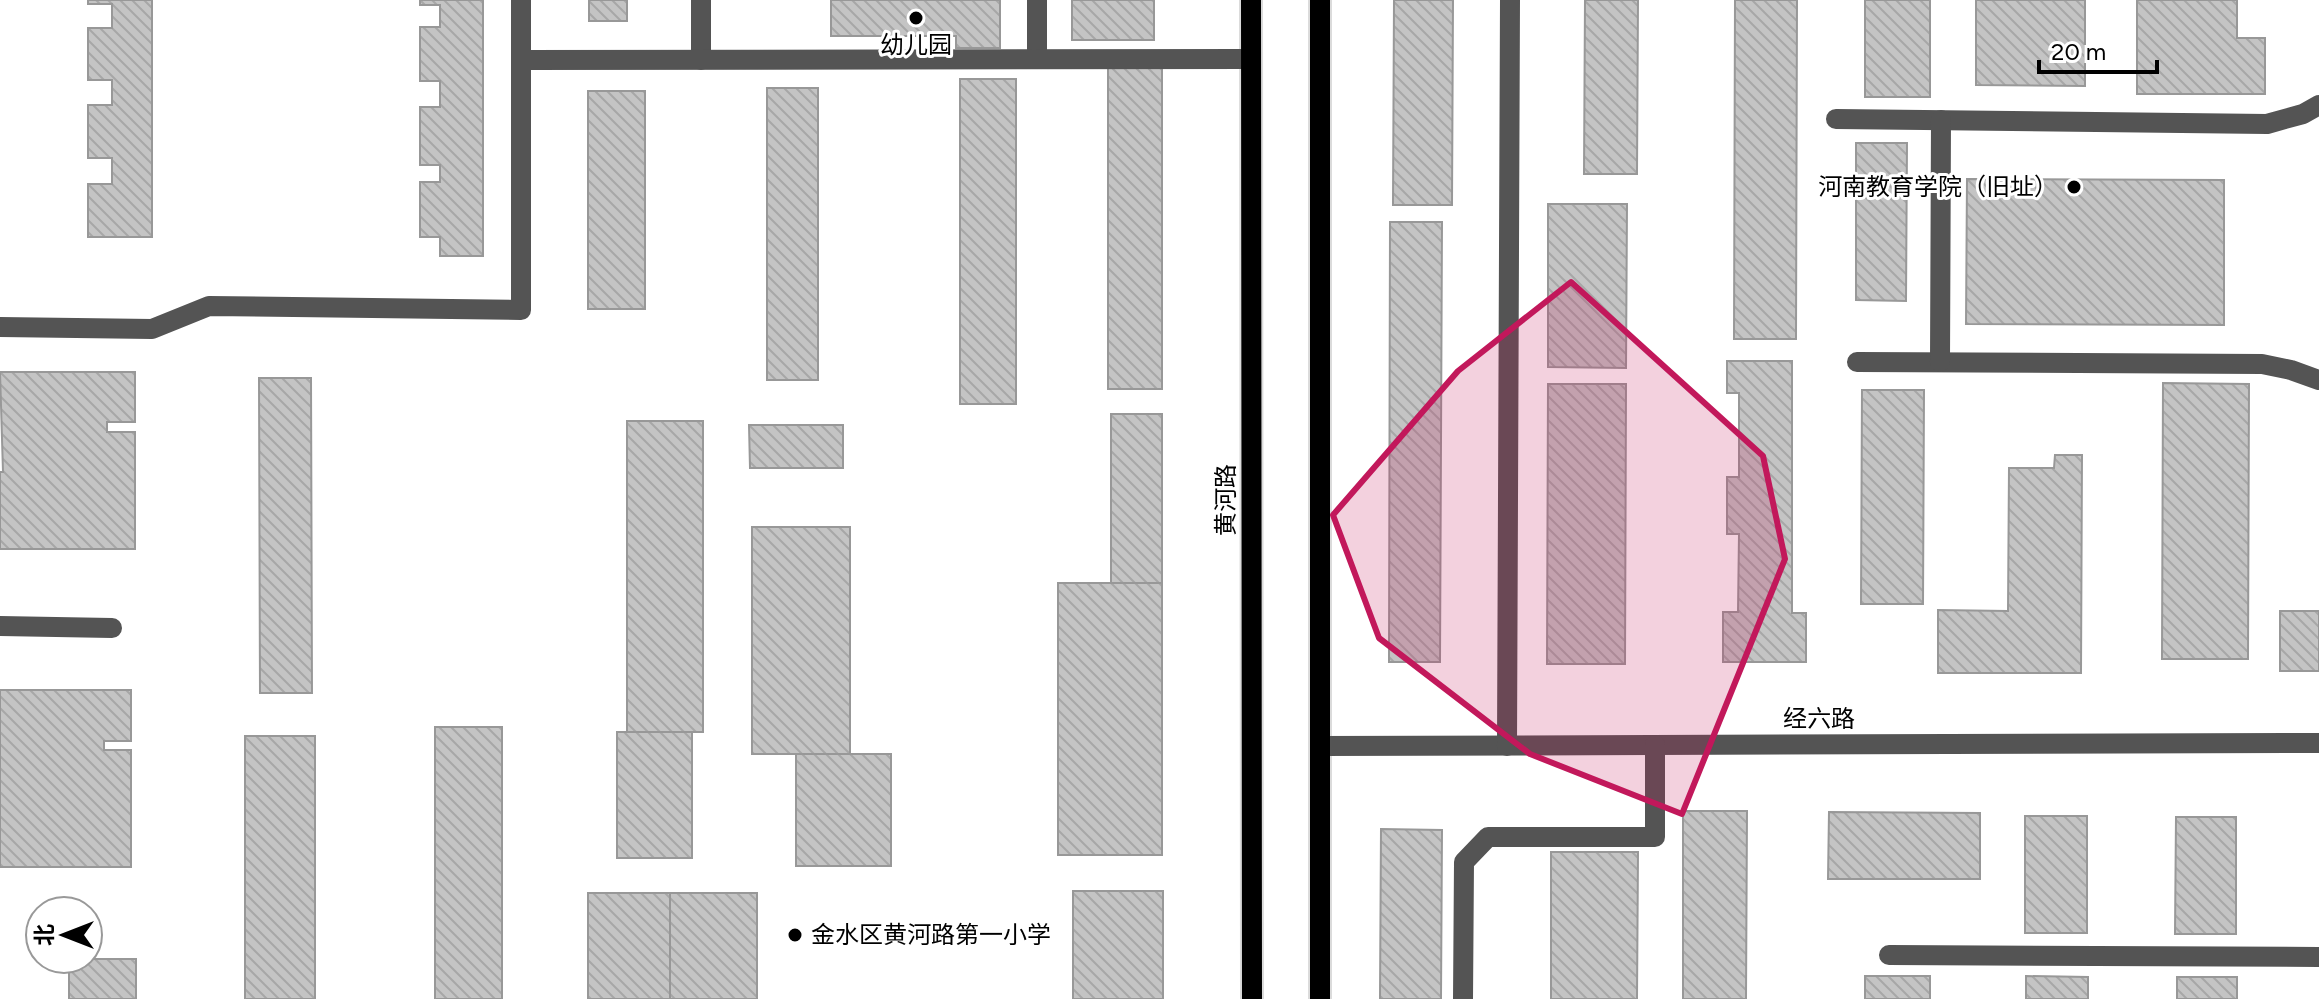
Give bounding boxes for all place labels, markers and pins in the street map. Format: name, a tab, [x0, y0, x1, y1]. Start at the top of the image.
marker: 幼儿园	[907, 9, 925, 27]
place label: 幼儿园	[880, 30, 952, 59]
place label: 河南教育学院（旧址）	[1818, 172, 2058, 201]
marker: 河南教育学院（旧址）	[2065, 178, 2083, 196]
place label: 金水区黄河路第一小学	[811, 920, 1051, 949]
marker: 金水区黄河路第一小学	[786, 926, 804, 944]

